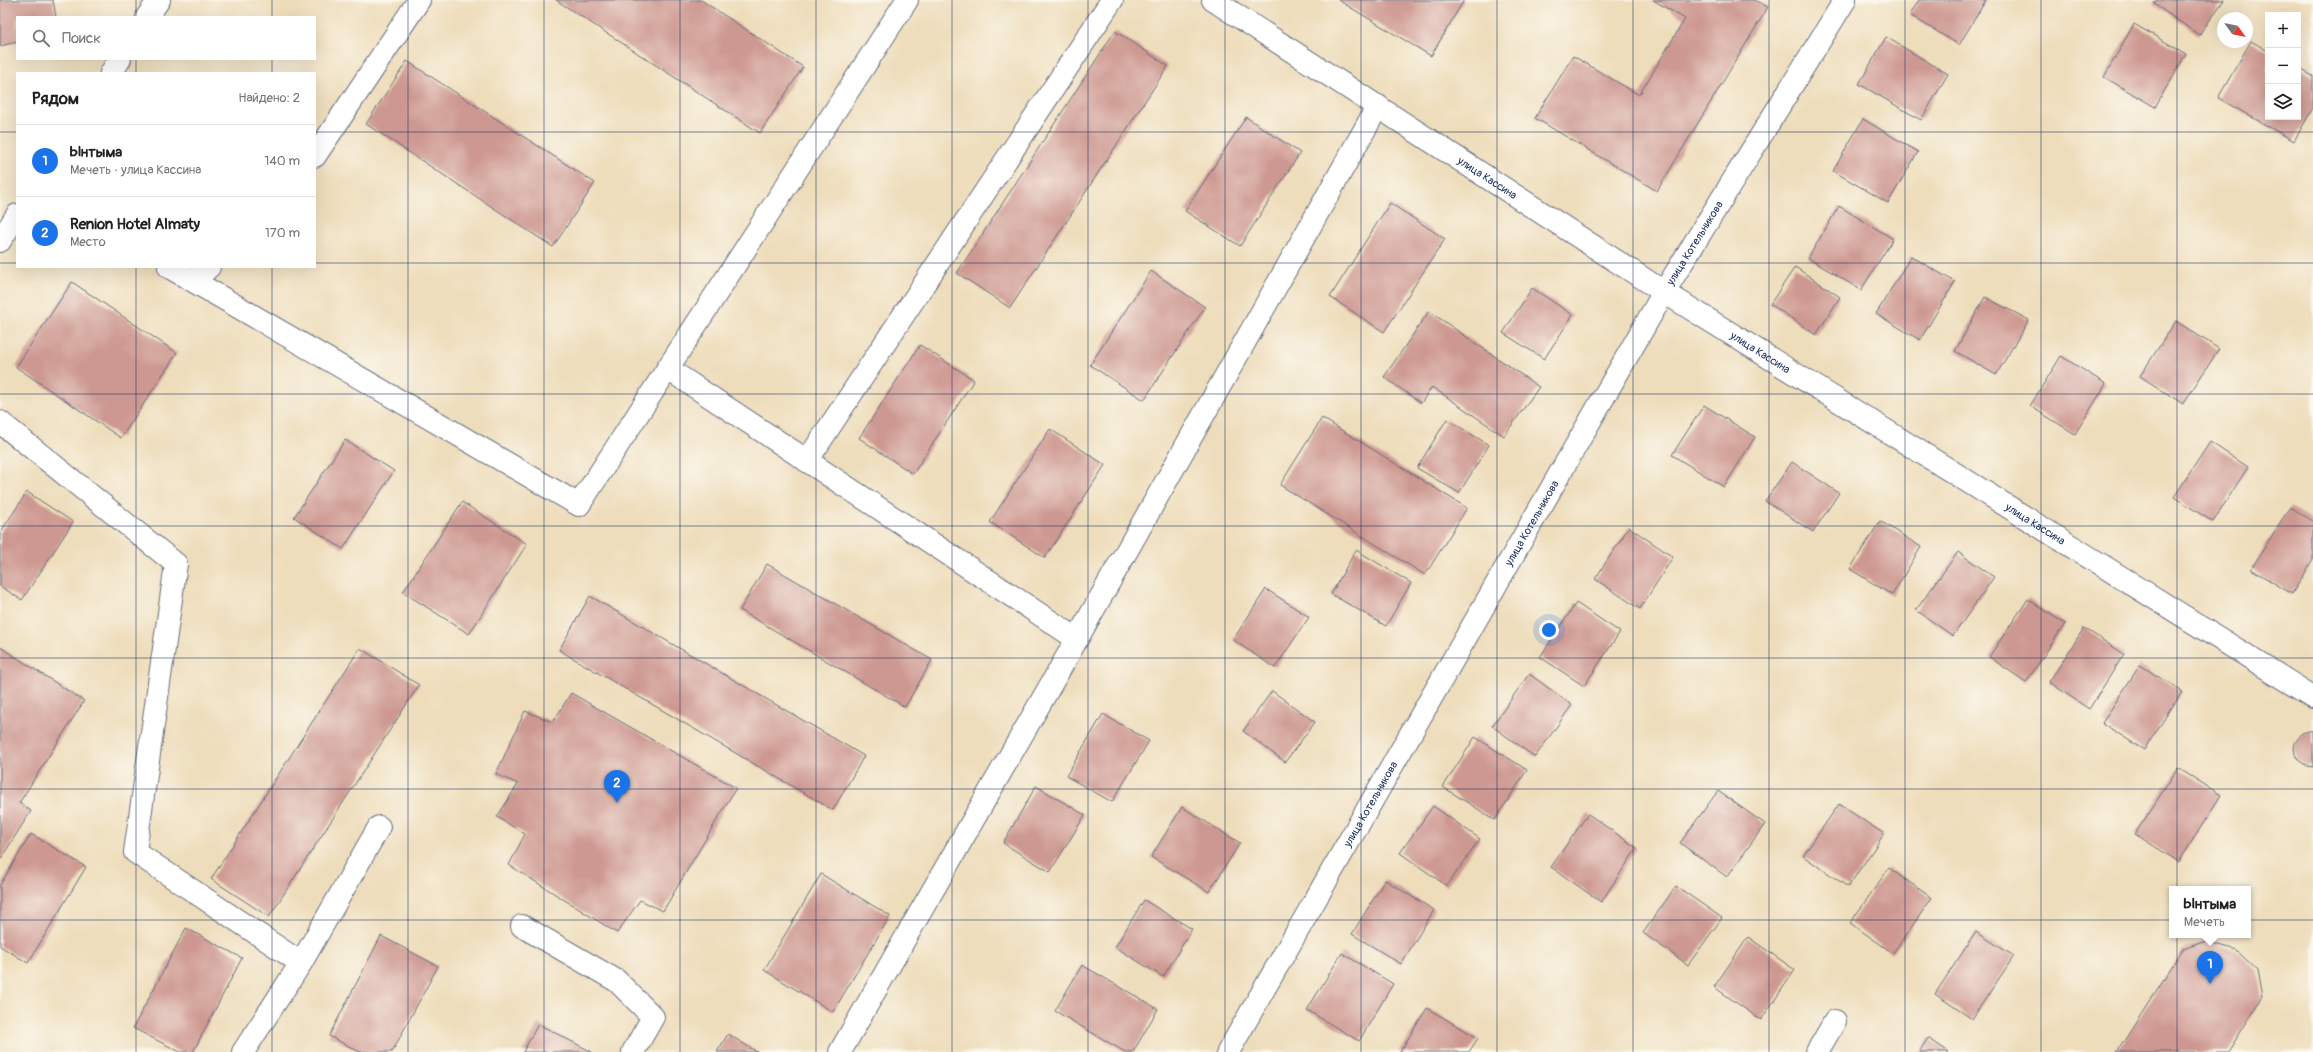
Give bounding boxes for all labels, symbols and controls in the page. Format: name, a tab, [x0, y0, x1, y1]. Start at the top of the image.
north arrow	[2217, 12, 2253, 48]
map controls	[2265, 12, 2301, 120]
button: +	[2265, 12, 2301, 48]
search box	[16, 16, 316, 60]
icon: search	[30, 27, 52, 49]
text: Поиск	[62, 29, 101, 48]
button: −	[2265, 48, 2301, 84]
button: layers	[2265, 84, 2301, 120]
text: Рядом	[32, 88, 79, 109]
text: Найдено: 2	[238, 90, 300, 106]
text: Ынтыма	[70, 143, 122, 162]
text: 1	[42, 153, 48, 169]
text: 140 m	[264, 153, 300, 169]
street label: улица Кассина	[1454, 154, 1519, 202]
text: Мечеть · улица Кассина	[70, 162, 201, 178]
street label: улица Котельникова	[1663, 199, 1726, 288]
text: Renion Hotel Almaty	[70, 215, 200, 234]
text: 2	[41, 225, 49, 241]
text: 170 m	[265, 225, 300, 241]
text: Место	[70, 234, 106, 250]
street label: улица Кассина	[1727, 329, 1793, 376]
street label: улица Котельникова	[1502, 478, 1562, 569]
street label: улица Кассина	[2002, 500, 2067, 548]
your location	[1539, 620, 1559, 640]
street label: улица Котельникова	[1341, 759, 1400, 850]
pin: 2	[604, 770, 630, 803]
popup	[2169, 886, 2251, 938]
text: Ынтыма	[2184, 895, 2236, 914]
text: Мечеть	[2184, 914, 2225, 930]
pin: 1	[2197, 951, 2223, 984]

